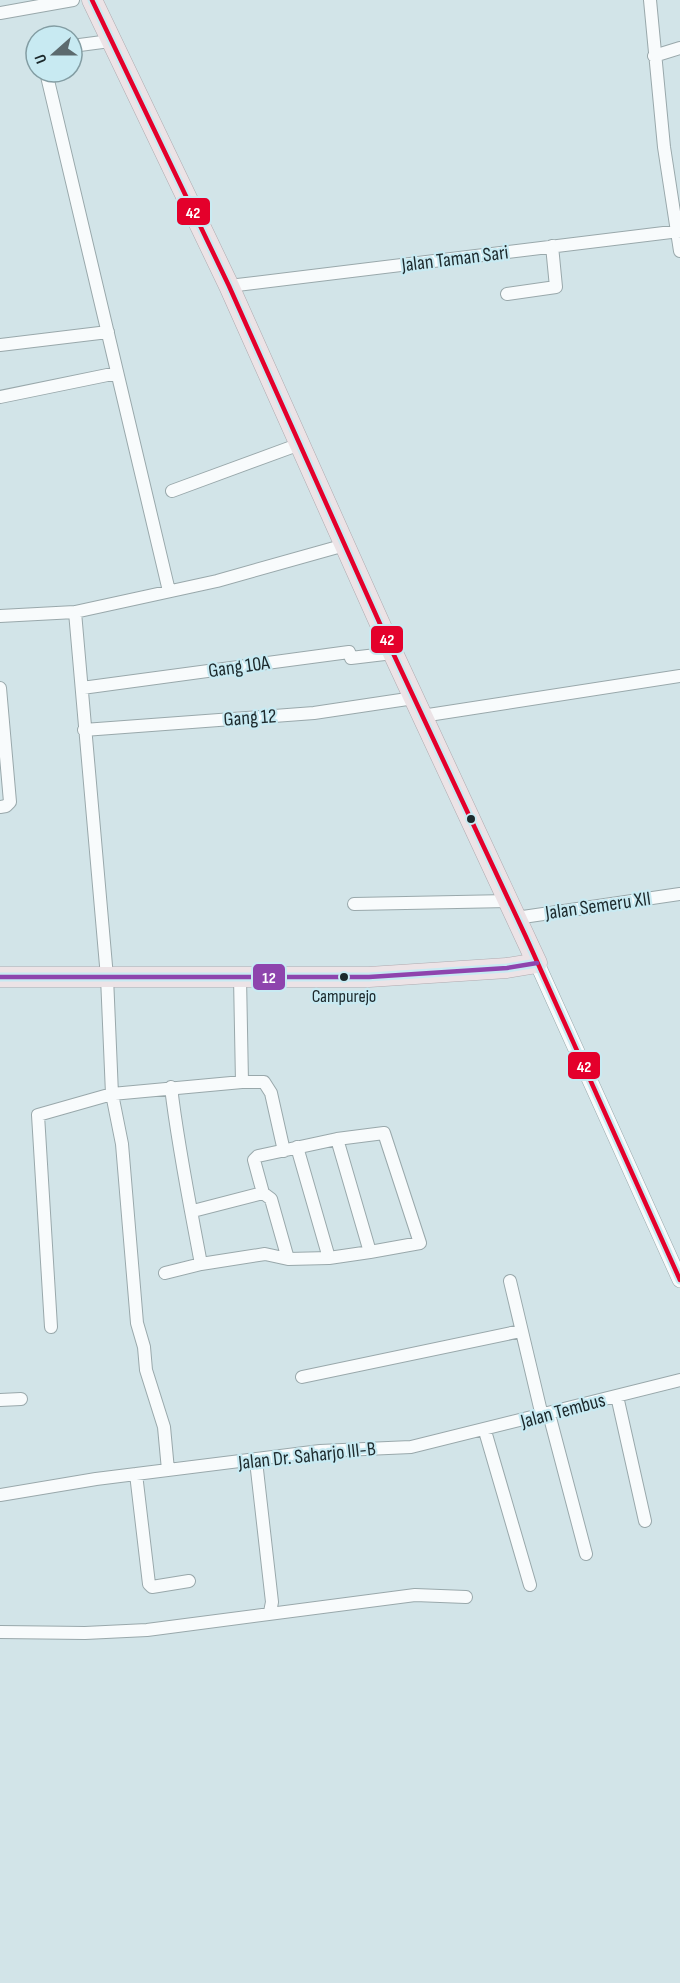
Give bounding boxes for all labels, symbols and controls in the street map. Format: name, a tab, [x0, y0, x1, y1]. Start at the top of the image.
north arrow	[24, 24, 84, 84]
text: U	[31, 52, 52, 66]
line badge: 42	[176, 197, 211, 226]
text: 42	[186, 204, 200, 223]
street label: Jalan Taman Sari	[399, 241, 510, 278]
line badge: 42	[370, 625, 404, 654]
text: 42	[380, 631, 394, 650]
street label: Gang 10A	[207, 651, 272, 683]
street label: Gang 12	[223, 704, 277, 732]
unlabelled marker	[465, 813, 477, 825]
street label: Jalan Semeru XII	[543, 887, 652, 925]
line badge: 12	[252, 963, 286, 991]
text: 12	[262, 969, 276, 988]
marker: Campurejo	[338, 971, 350, 983]
place label: Campurejo	[312, 986, 376, 1007]
line badge: 42	[567, 1051, 601, 1080]
text: 42	[577, 1058, 591, 1077]
street label: Jalan Tembus	[517, 1388, 608, 1434]
street label: Jalan Dr. Saharjo III-B	[236, 1437, 377, 1475]

